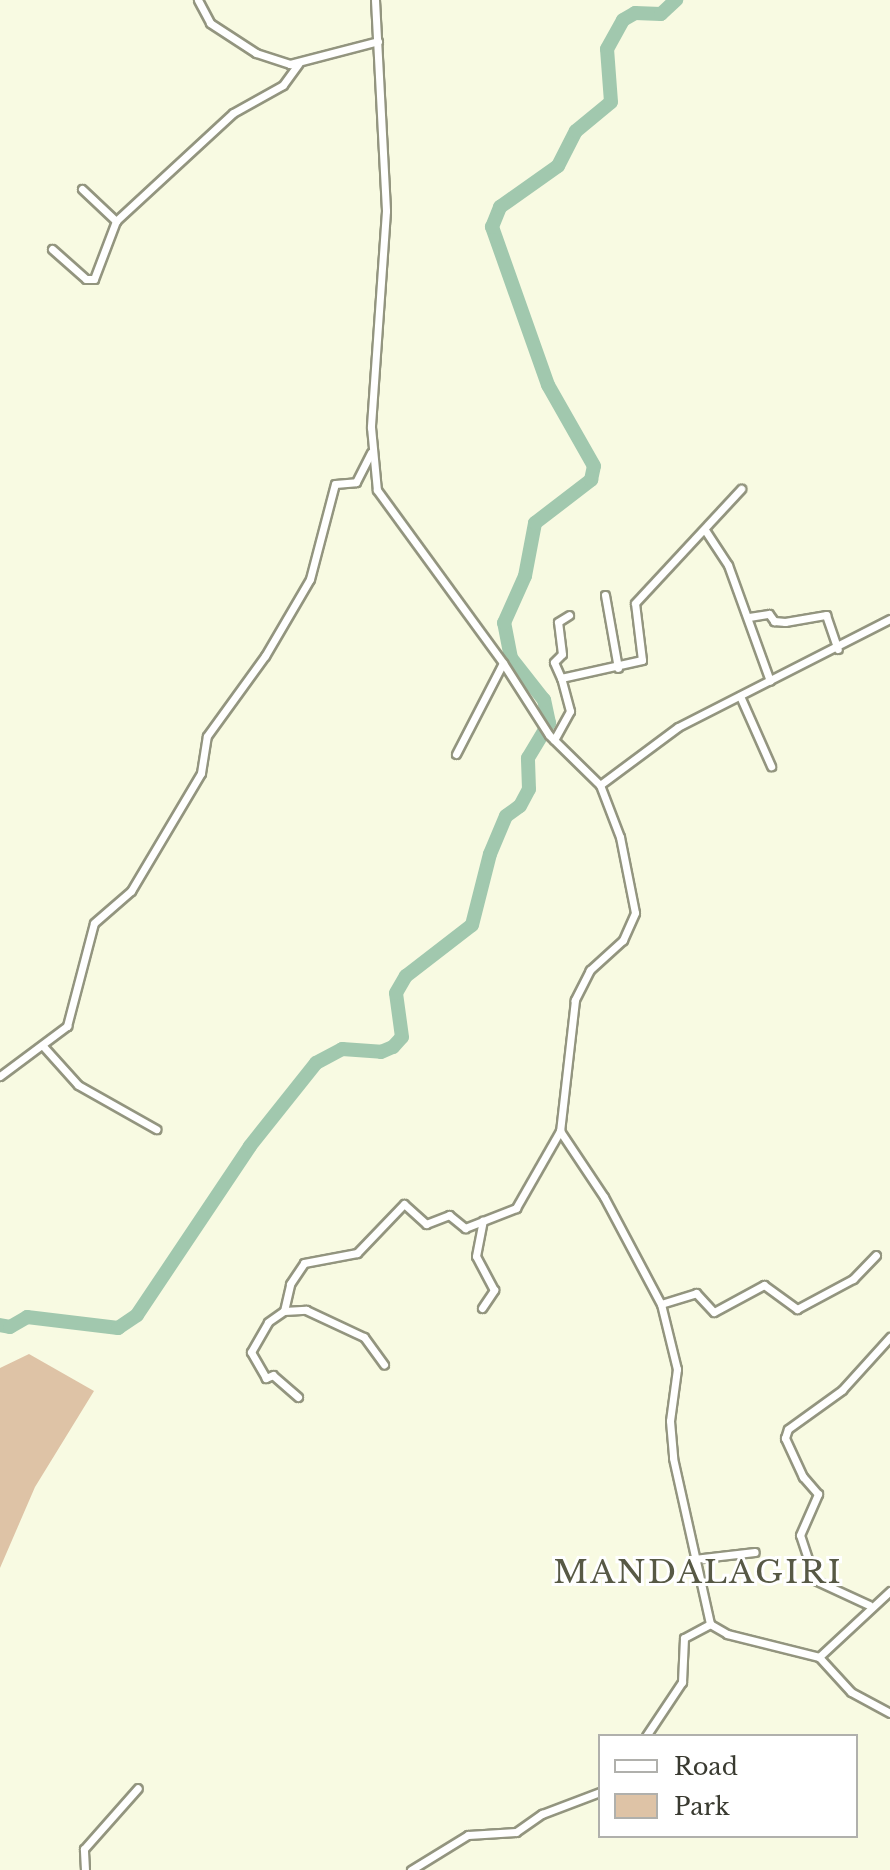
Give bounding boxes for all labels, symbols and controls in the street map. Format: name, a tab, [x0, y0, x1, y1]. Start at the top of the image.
district label: MANDALAGIRI	[553, 1553, 843, 1591]
legend	[598, 1734, 858, 1838]
text: Road	[674, 1752, 738, 1781]
text: Park	[674, 1792, 730, 1821]

